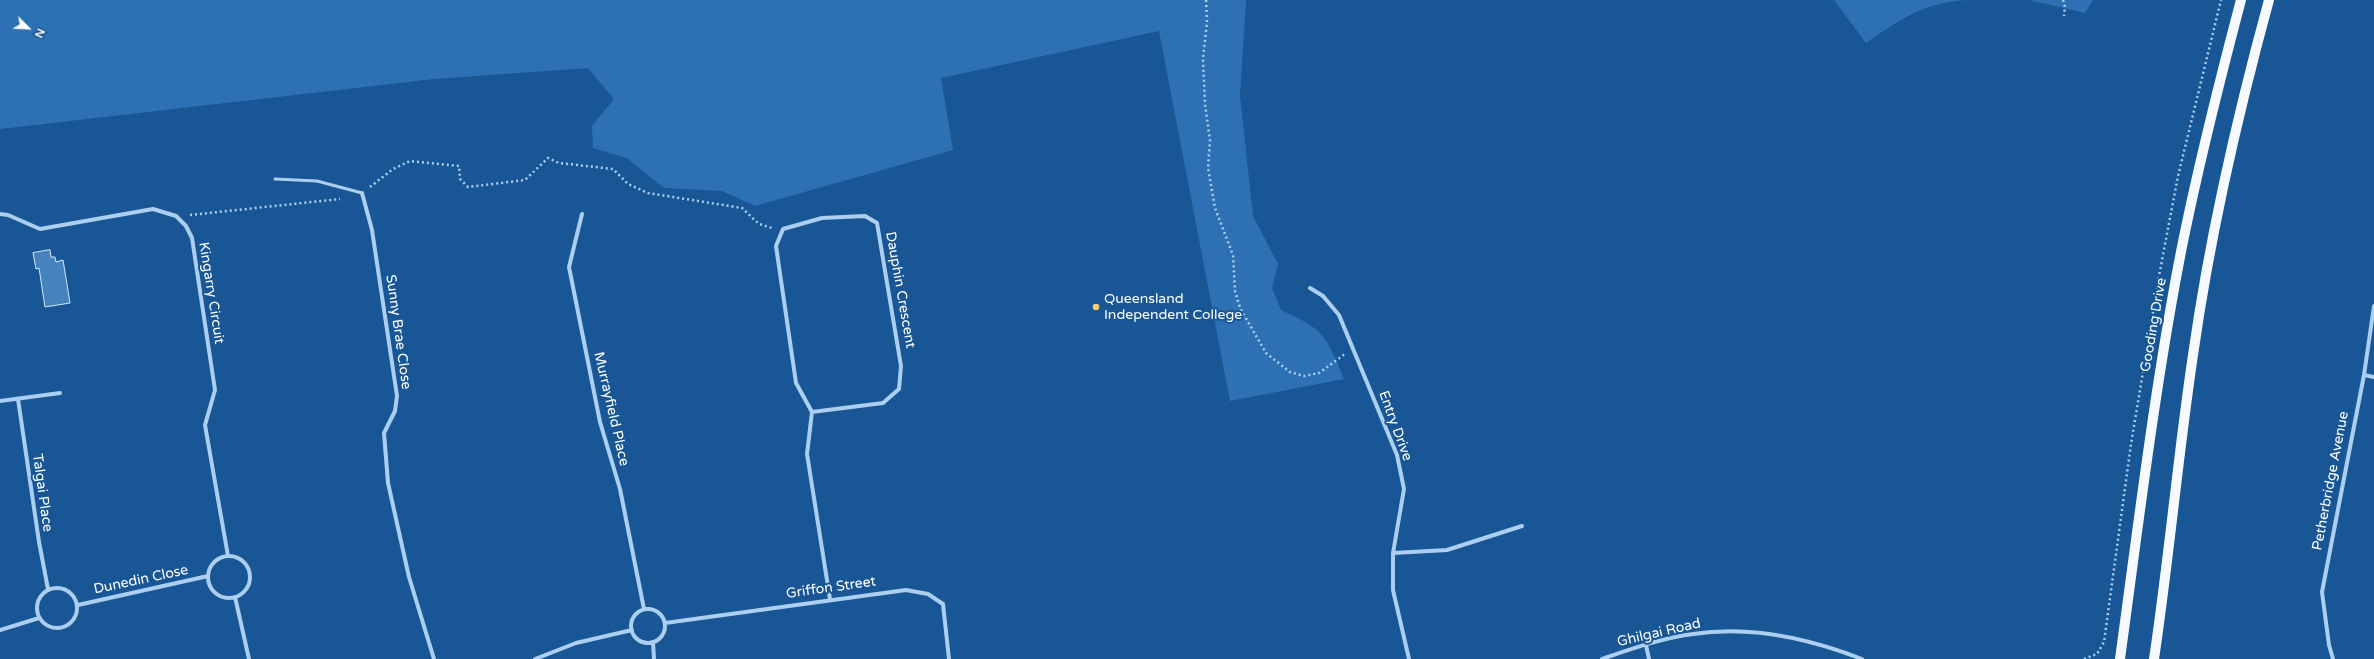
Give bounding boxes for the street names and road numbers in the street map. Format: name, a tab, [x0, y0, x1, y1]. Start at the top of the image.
street label: Dauphin Crescent	[881, 230, 919, 350]
street label: Kingarry Circuit	[195, 241, 227, 345]
street label: Sunny Brae Close	[382, 273, 414, 391]
street label: Gooding Drive	[2137, 277, 2171, 373]
street label: Murrayfield Place	[590, 350, 632, 468]
street label: Entry Drive	[1375, 389, 1415, 463]
street label: Petherbridge Avenue	[2309, 410, 2353, 552]
street label: Talgai Place	[28, 453, 56, 533]
street label: Dunedin Close	[92, 562, 190, 598]
street label: Griffon Street	[785, 573, 877, 603]
street label: Ghilgai Road	[1616, 615, 1702, 651]

